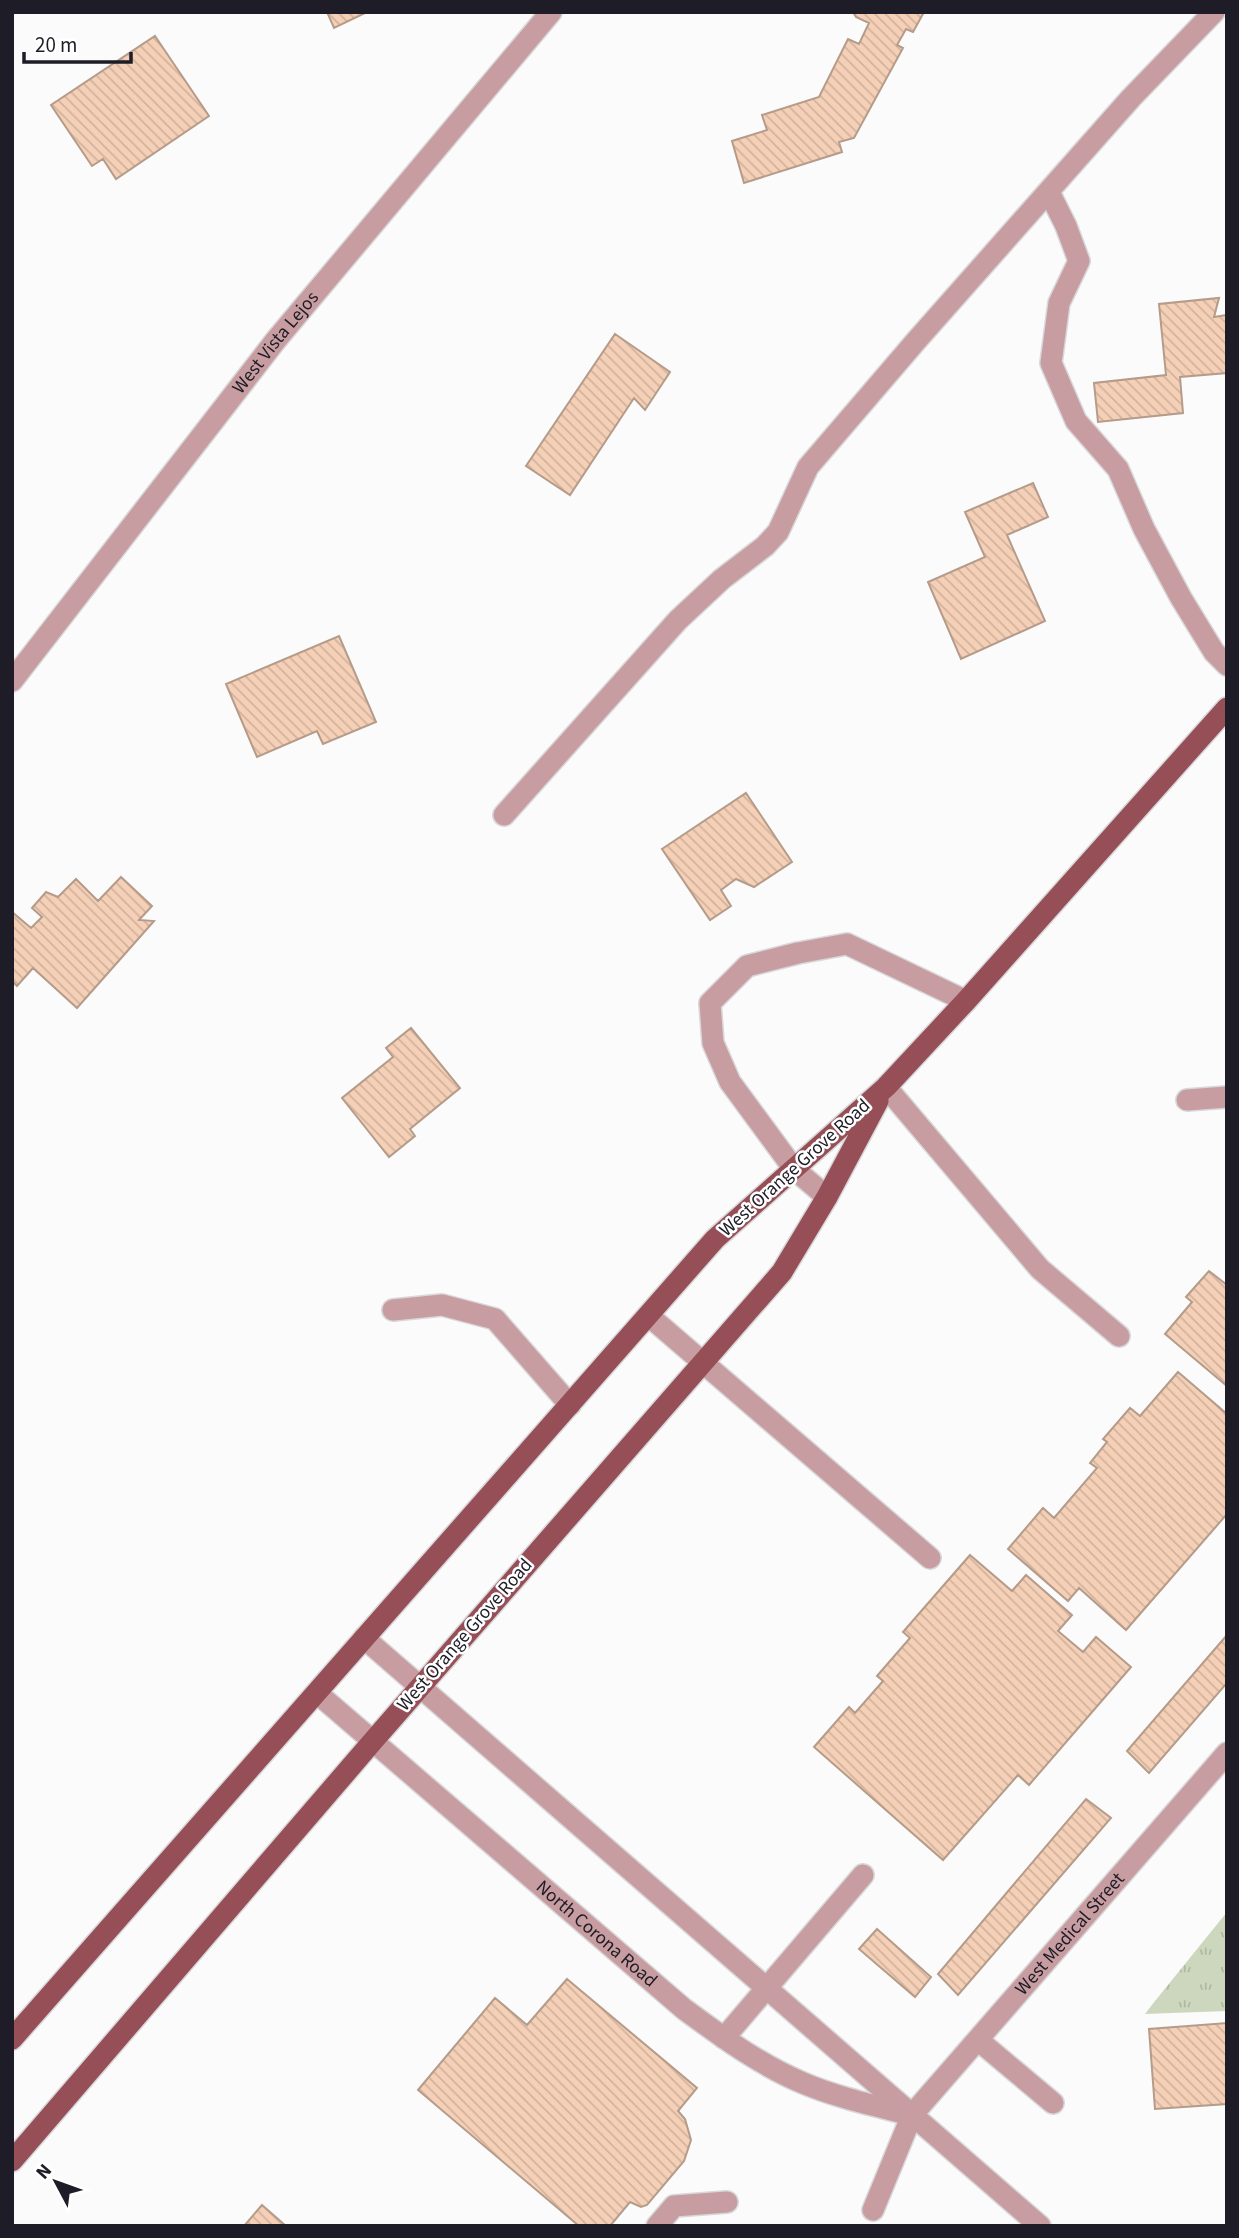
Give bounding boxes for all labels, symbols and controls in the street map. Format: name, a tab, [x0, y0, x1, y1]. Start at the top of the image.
scale bar	[24, 21, 131, 65]
text: 20 m	[35, 30, 77, 60]
street label: West Vista Lejos	[226, 285, 325, 400]
street label: West Orange Grove Road	[714, 1093, 876, 1243]
street label: West Orange Grove Road	[391, 1553, 539, 1717]
street label: West Medical Street	[1009, 1866, 1131, 2001]
street label: North Corona Road	[530, 1874, 663, 1994]
north arrow	[21, 2147, 91, 2217]
text: N	[30, 2158, 59, 2185]

